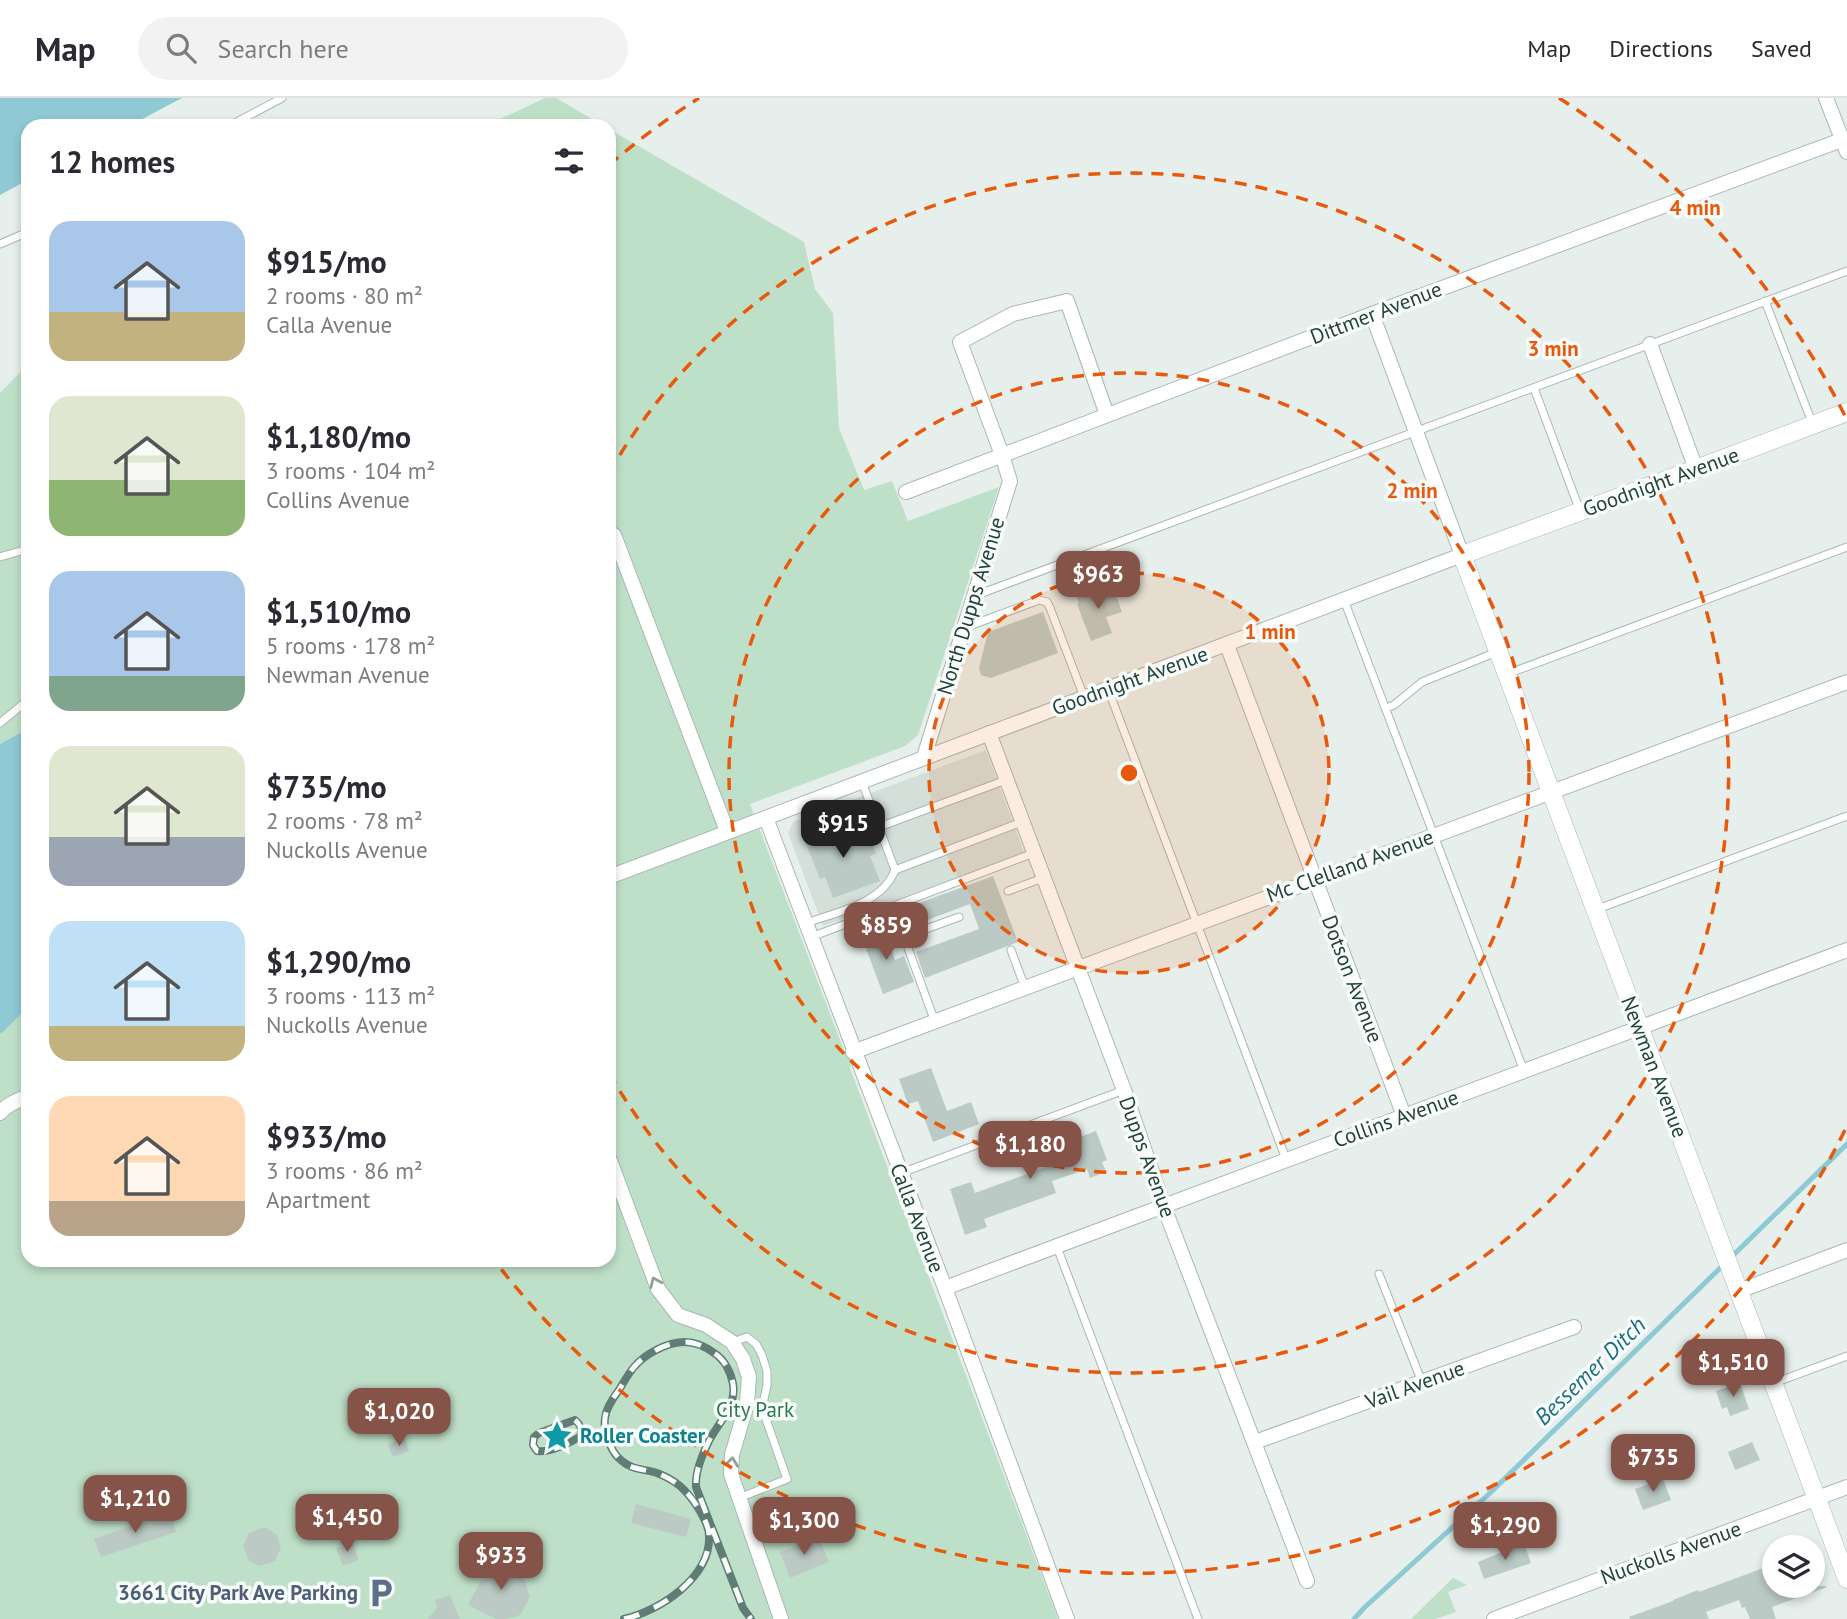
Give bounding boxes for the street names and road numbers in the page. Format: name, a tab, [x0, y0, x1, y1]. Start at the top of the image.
street label: Dittmer Avenue	[1306, 275, 1446, 350]
street label: Goodnight Avenue	[1579, 441, 1743, 522]
street label: North Dupps Avenue	[931, 514, 1010, 698]
street label: Goodnight Avenue	[1048, 640, 1212, 721]
street label: Mc Clelland Avenue	[1263, 823, 1437, 908]
street label: Dotson Avenue	[1316, 911, 1389, 1046]
street label: Newman Avenue	[1615, 992, 1694, 1141]
street label: Collins Avenue	[1330, 1083, 1462, 1154]
street label: Dupps Avenue	[1113, 1092, 1182, 1221]
street label: Calla Avenue	[884, 1159, 951, 1276]
street label: Vail Avenue	[1361, 1354, 1468, 1415]
street label: Nuckolls Avenue	[1597, 1515, 1745, 1590]

